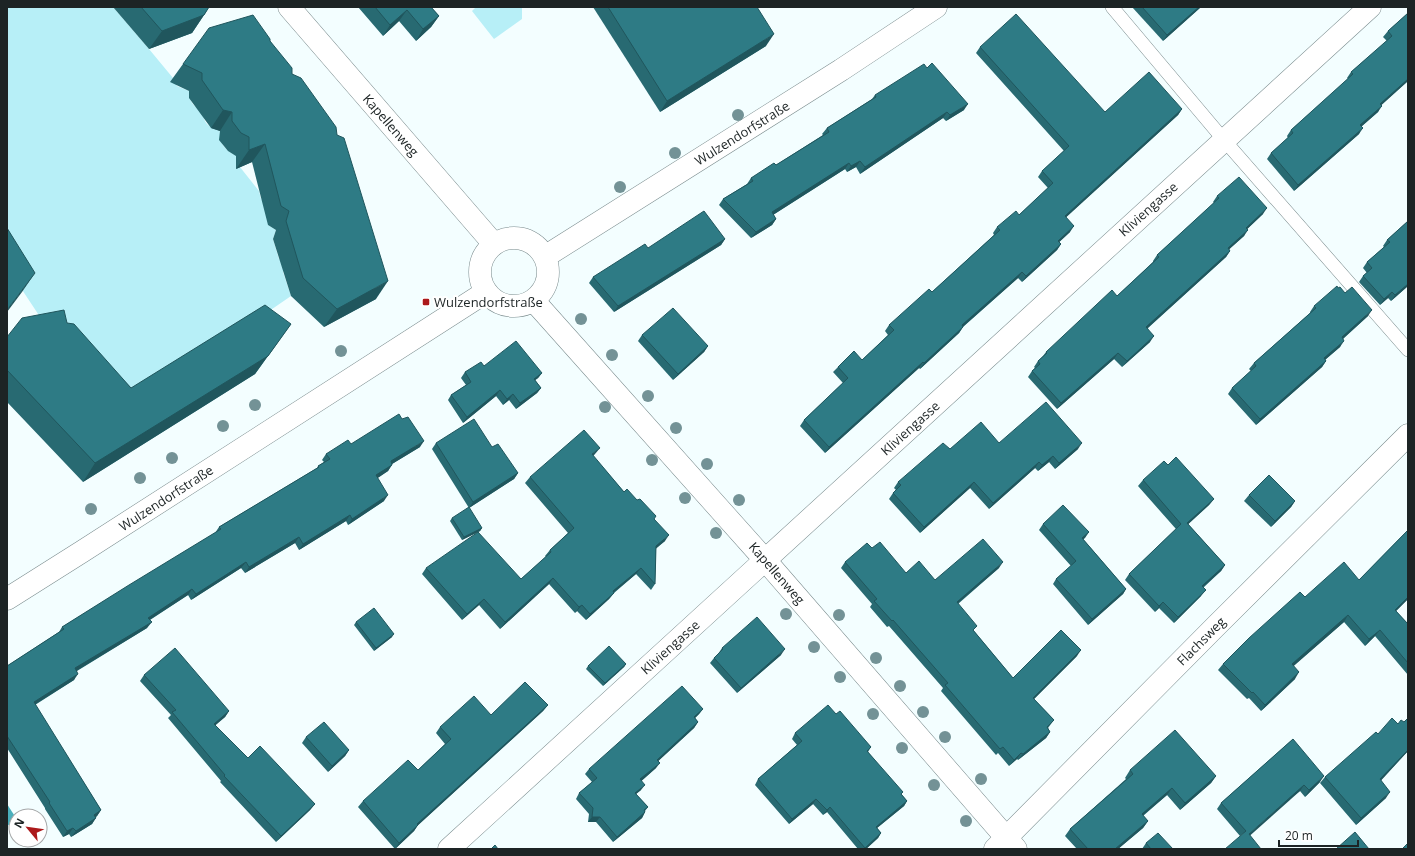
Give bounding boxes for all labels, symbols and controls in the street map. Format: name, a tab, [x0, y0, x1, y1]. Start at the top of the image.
street label: Kapellenweg	[359, 90, 423, 160]
street label: Wulzendorfstraße	[691, 97, 793, 169]
street label: Kliviengasse	[1115, 178, 1181, 240]
place label: Wulzendorfstraße	[434, 293, 543, 311]
marker: Wulzendorfstraße	[421, 297, 431, 307]
street label: Kliviengasse	[877, 397, 943, 459]
street label: Wulzendorfstraße	[115, 461, 217, 535]
street label: Kapellenweg	[745, 538, 809, 608]
street label: Flachsweg	[1173, 613, 1229, 669]
street label: Kliviengasse	[637, 616, 703, 678]
north arrow	[8, 808, 48, 848]
text: N	[10, 815, 28, 830]
scale bar	[1279, 822, 1358, 848]
text: 20 m	[1285, 827, 1313, 844]

